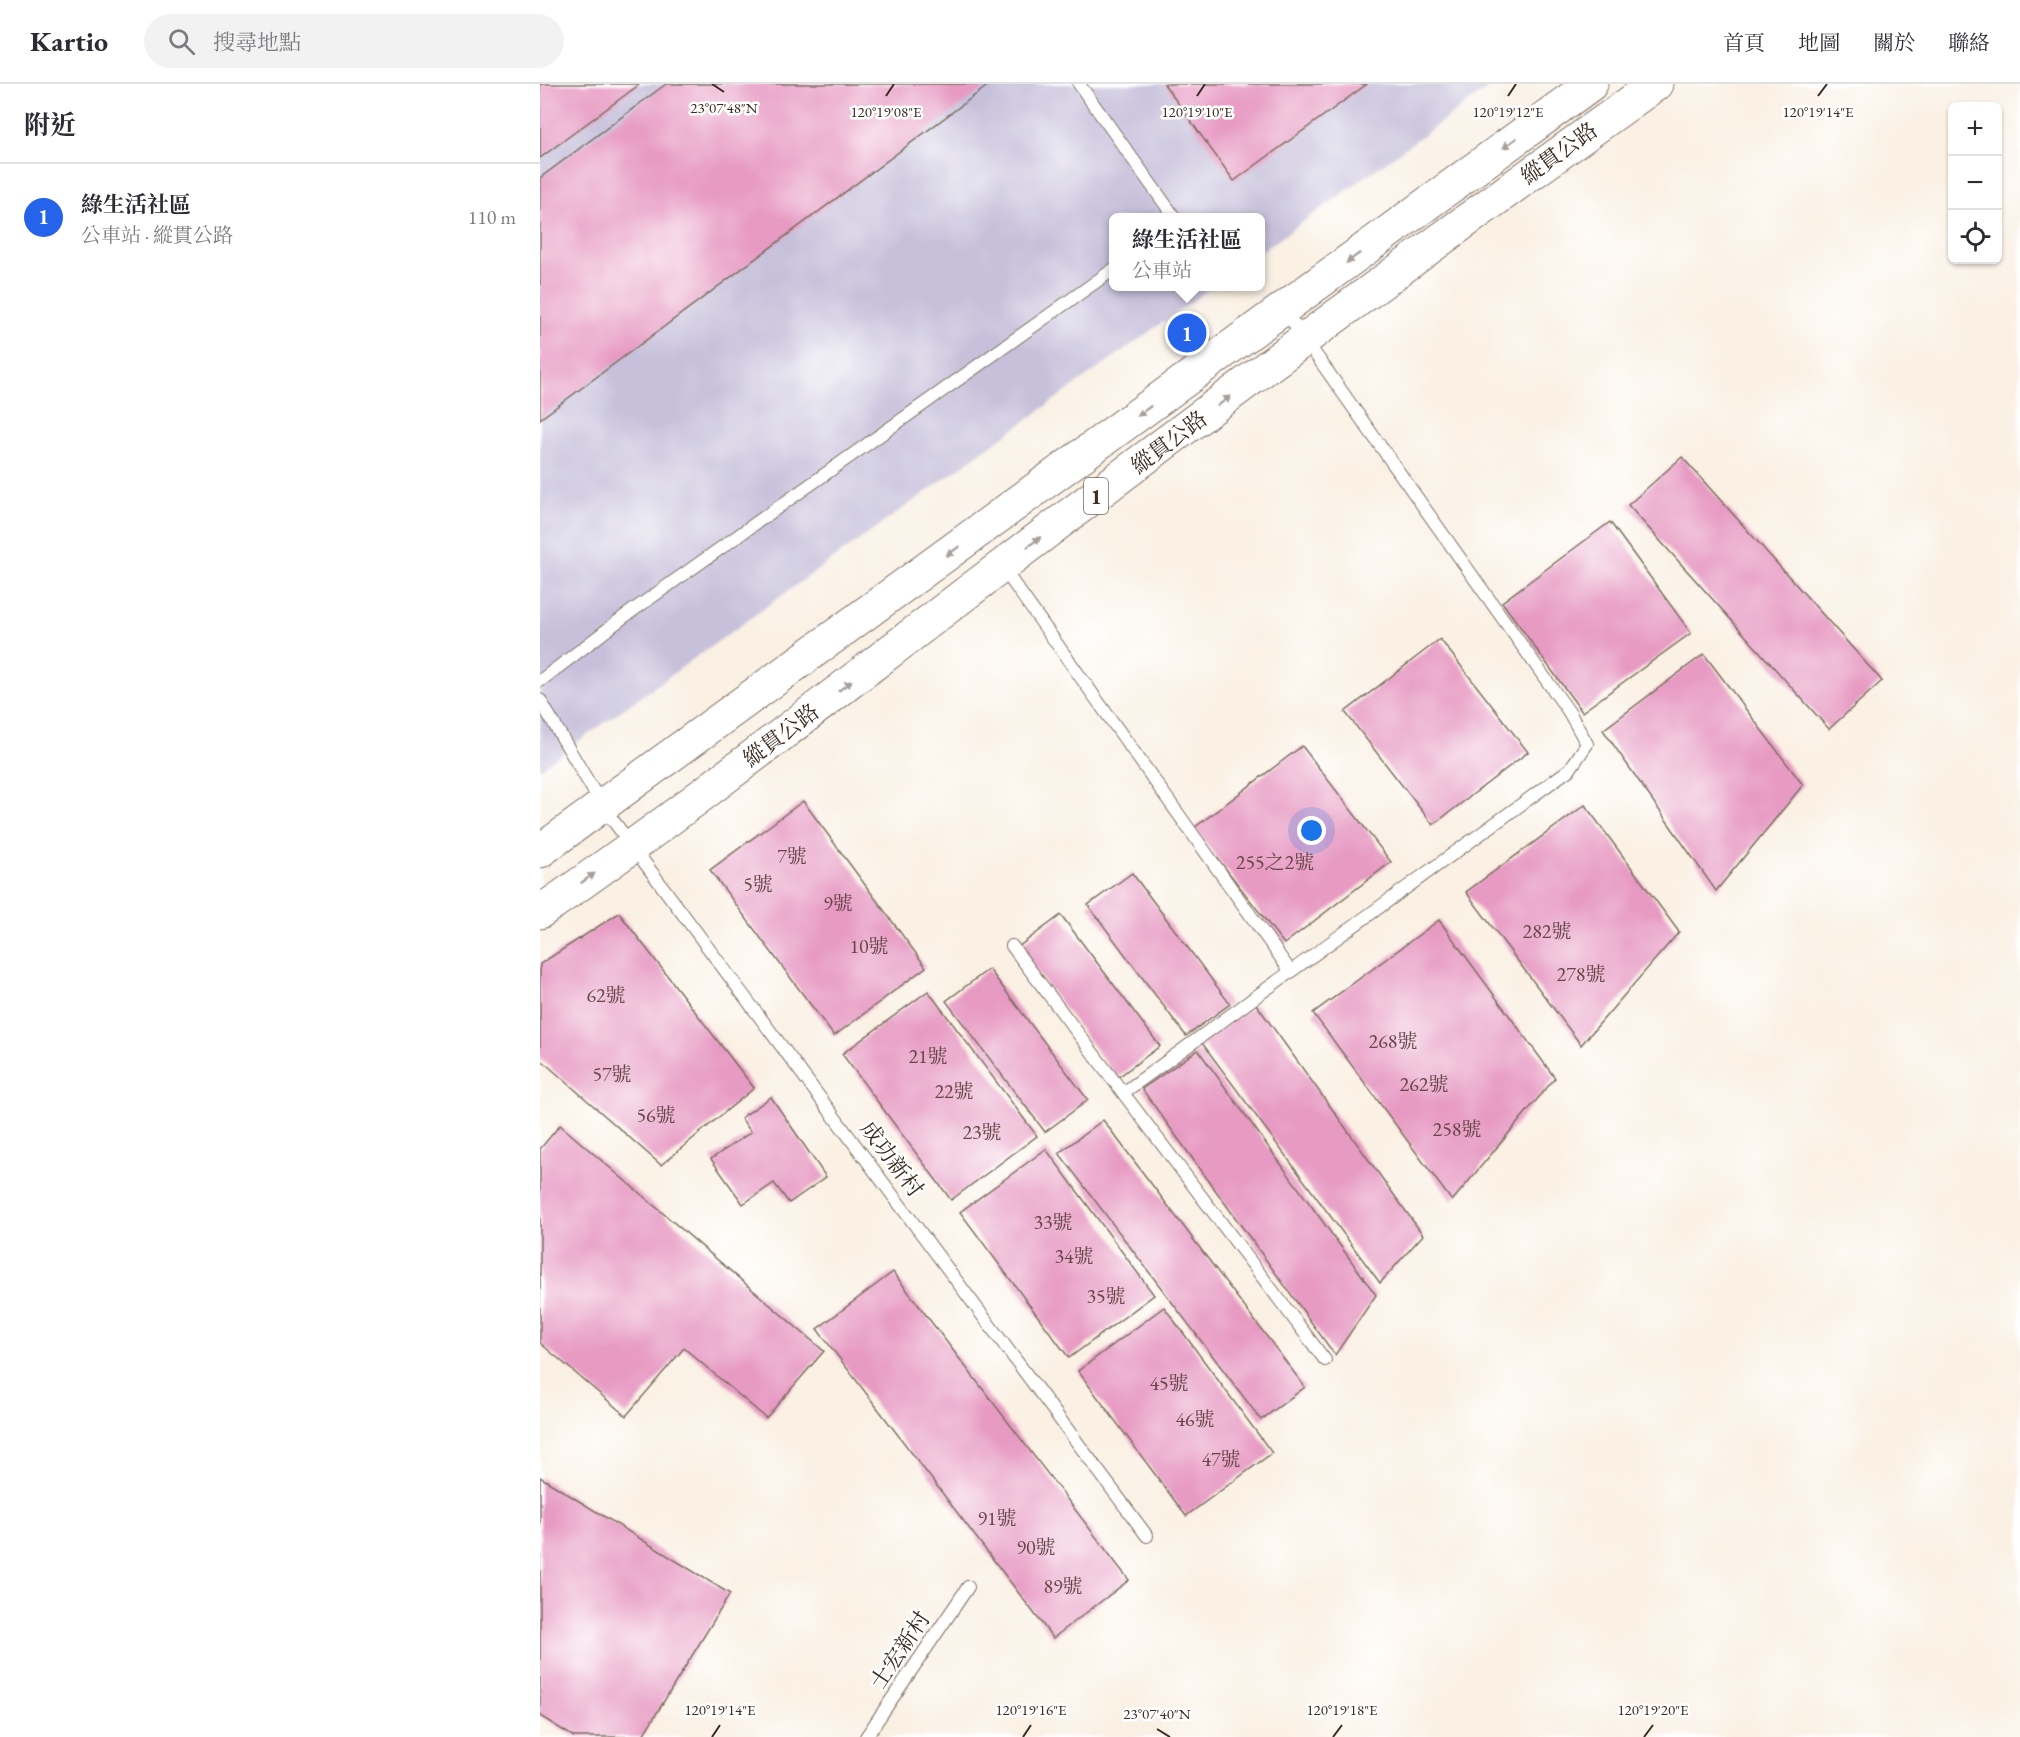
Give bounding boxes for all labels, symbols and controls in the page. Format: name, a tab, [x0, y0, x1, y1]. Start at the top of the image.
search box	[144, 14, 564, 68]
text: Kartio	[30, 23, 108, 59]
icon: search	[165, 25, 198, 58]
text: 搜尋地點	[213, 28, 301, 57]
text: 首頁	[1723, 29, 1765, 56]
text: 地圖	[1798, 29, 1840, 56]
text: 關於	[1873, 29, 1915, 56]
text: 聯絡	[1948, 29, 1990, 56]
text: 23°07'48"N	[690, 98, 758, 117]
text: 120°19'08"E	[850, 102, 922, 121]
text: 120°19'10"E	[1161, 102, 1233, 121]
text: 120°19'12"E	[1472, 102, 1544, 121]
text: 120°19'14"E	[1782, 102, 1854, 121]
map controls	[1948, 102, 2002, 264]
button: +	[1948, 102, 2002, 156]
text: 附近	[24, 108, 76, 142]
street label: 縱貫公路	[1515, 115, 1603, 191]
one-way arrow	[1503, 137, 1518, 149]
button: −	[1948, 156, 2002, 210]
text: 綠生活社區	[81, 190, 191, 219]
text: 1	[38, 204, 49, 230]
text: 110 m	[468, 204, 516, 230]
button: locate	[1948, 210, 2002, 264]
popup	[1109, 213, 1265, 291]
text: 公車站 · 縱貫公路	[81, 222, 233, 248]
text: 綠生活社區	[1132, 225, 1242, 254]
one-way arrow	[1345, 252, 1360, 264]
text: 公車站	[1132, 257, 1192, 283]
pin: 1	[1168, 310, 1206, 356]
one-way arrow	[1215, 395, 1231, 407]
street label: 縱貫公路	[1125, 404, 1213, 480]
one-way arrow	[1137, 405, 1153, 417]
road number: 1	[1084, 478, 1108, 514]
one-way arrow	[1026, 537, 1041, 549]
one-way arrow	[946, 544, 961, 556]
one-way arrow	[837, 679, 853, 692]
street label: 縱貫公路	[737, 697, 825, 773]
your location	[1297, 816, 1326, 845]
house number: 7號	[777, 843, 807, 869]
house number: 255之2號	[1236, 849, 1314, 875]
house number: 5號	[743, 871, 773, 897]
one-way arrow	[580, 872, 596, 884]
house number: 9號	[823, 890, 853, 916]
house number: 282號	[1523, 918, 1571, 944]
house number: 10號	[849, 933, 889, 959]
house number: 278號	[1557, 961, 1605, 987]
house number: 62號	[586, 982, 626, 1008]
house number: 268號	[1369, 1028, 1417, 1054]
house number: 21號	[908, 1043, 948, 1069]
house number: 57號	[592, 1061, 632, 1087]
house number: 262號	[1400, 1071, 1448, 1097]
house number: 22號	[934, 1078, 974, 1104]
house number: 56號	[636, 1102, 676, 1128]
street label: 成功新村	[854, 1115, 930, 1203]
house number: 258號	[1433, 1116, 1481, 1142]
house number: 23號	[962, 1119, 1002, 1145]
house number: 33號	[1033, 1209, 1073, 1235]
house number: 34號	[1054, 1243, 1094, 1269]
house number: 35號	[1086, 1283, 1126, 1309]
house number: 45號	[1149, 1370, 1189, 1396]
house number: 46號	[1175, 1406, 1215, 1432]
house number: 47號	[1201, 1446, 1241, 1472]
house number: 91號	[977, 1505, 1017, 1531]
house number: 90號	[1016, 1534, 1056, 1560]
house number: 89號	[1043, 1573, 1083, 1599]
street label: 士宏新村	[863, 1605, 937, 1695]
text: 120°19'14"E	[684, 1700, 756, 1719]
text: 120°19'16"E	[995, 1700, 1067, 1719]
text: 120°19'18"E	[1306, 1700, 1378, 1719]
text: 120°19'20"E	[1617, 1700, 1689, 1719]
text: 23°07'40"N	[1123, 1704, 1191, 1723]

